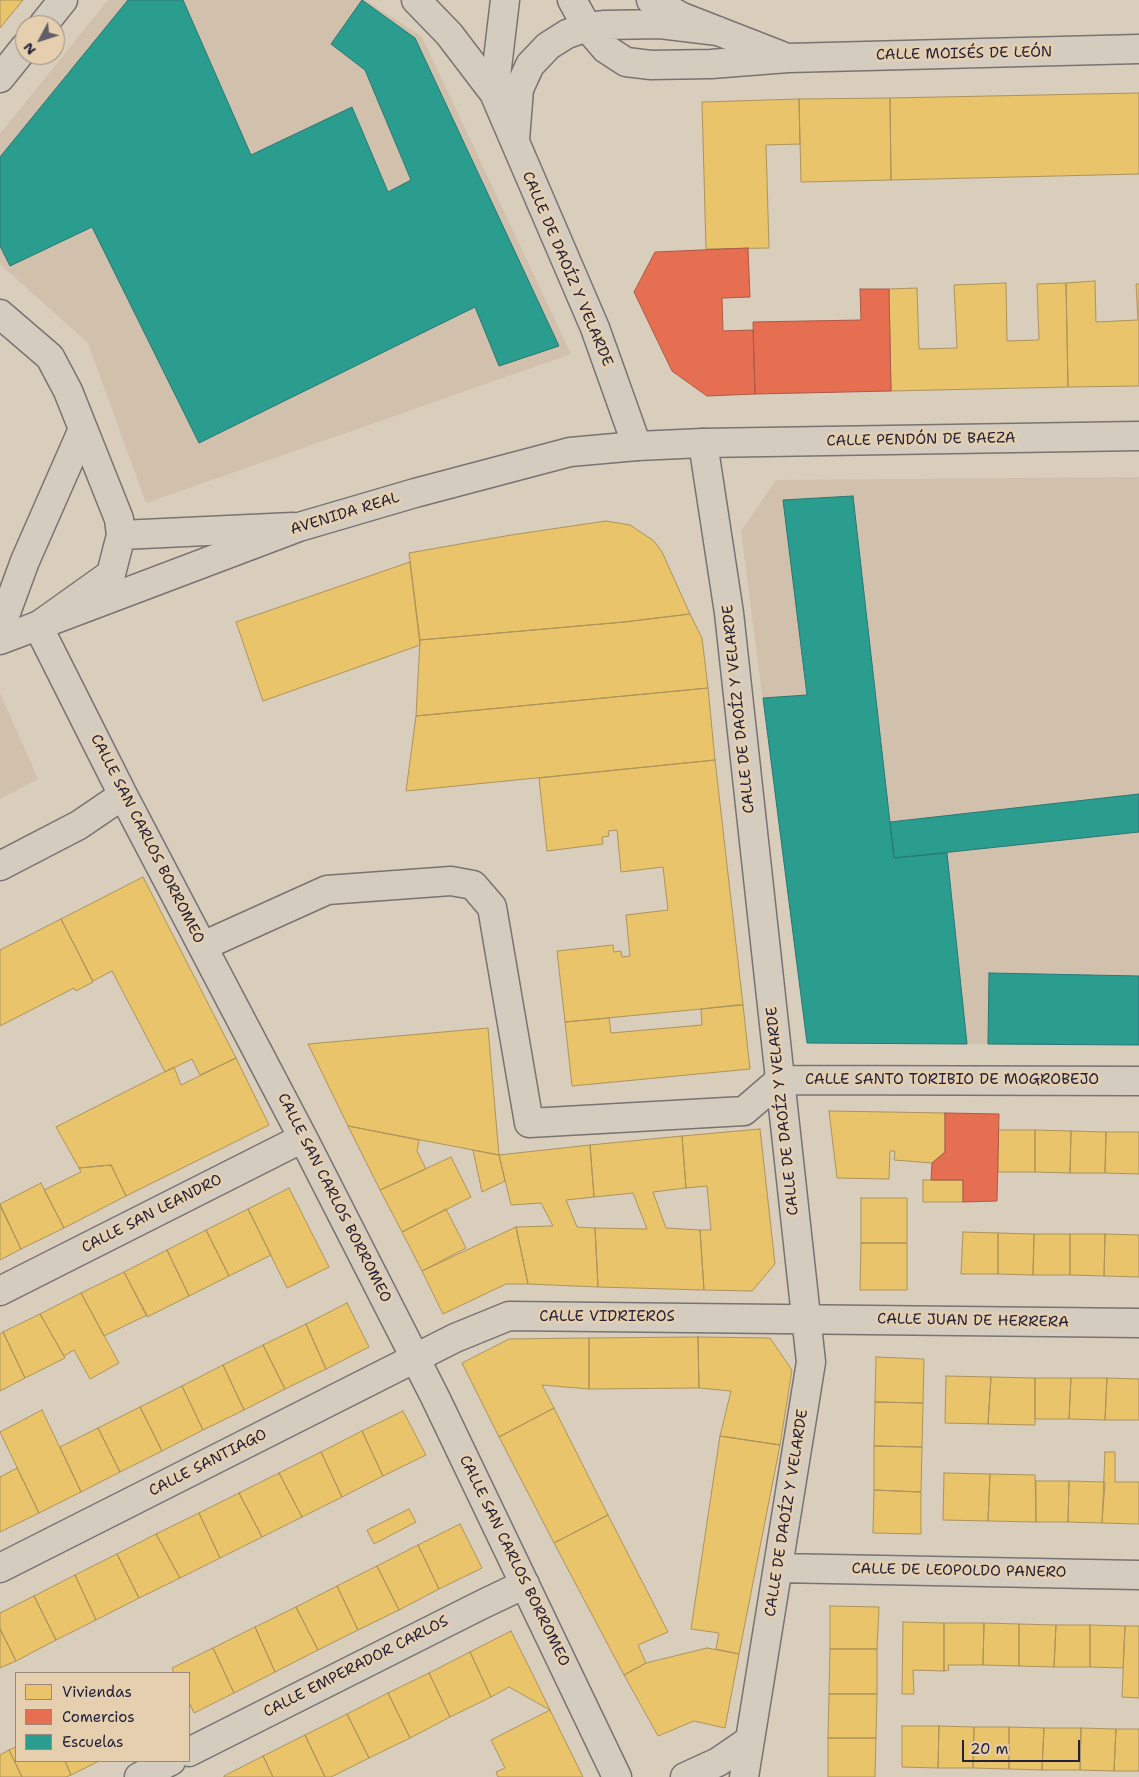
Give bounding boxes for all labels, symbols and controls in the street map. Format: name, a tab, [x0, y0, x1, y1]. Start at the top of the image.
north arrow	[15, 15, 65, 65]
text: N	[19, 39, 40, 59]
street label: CALLE MOISÉS DE LEÓN	[876, 43, 1052, 65]
street label: CALLE DE DAOÍZ Y VELARDE	[518, 169, 616, 369]
street label: CALLE PENDÓN DE BAEZA	[826, 429, 1016, 451]
street label: AVENIDA REAL	[288, 489, 402, 539]
street label: CALLE DE DAOÍZ Y VELARDE	[719, 604, 759, 814]
street label: CALLE SAN CARLOS BORROMEO	[86, 731, 208, 947]
street label: CALLE DE DAOÍZ Y VELARDE	[763, 1006, 803, 1216]
street label: CALLE SANTO TORIBIO DE MOGROBEJO	[805, 1071, 1099, 1089]
street label: CALLE SAN CARLOS BORROMEO	[273, 1090, 395, 1306]
street label: CALLE SAN LEANDRO	[79, 1171, 225, 1257]
street label: CALLE VIDRIEROS	[539, 1308, 675, 1326]
street label: CALLE JUAN DE HERRERA	[877, 1310, 1069, 1332]
street label: CALLE DE DAOÍZ Y VELARDE	[762, 1408, 812, 1618]
street label: CALLE SANTIAGO	[146, 1426, 270, 1500]
street label: CALLE SAN CARLOS BORROMEO	[455, 1453, 573, 1669]
street label: CALLE DE LEOPOLDO PANERO	[851, 1560, 1067, 1582]
street label: CALLE EMPERADOR CARLOS	[261, 1612, 451, 1722]
legend	[15, 1672, 190, 1762]
text: Viviendas	[62, 1682, 132, 1702]
text: Comercios	[62, 1707, 135, 1727]
scale bar	[964, 1730, 1082, 1762]
text: Escuelas	[62, 1732, 124, 1752]
text: 20 m	[970, 1739, 1009, 1759]

